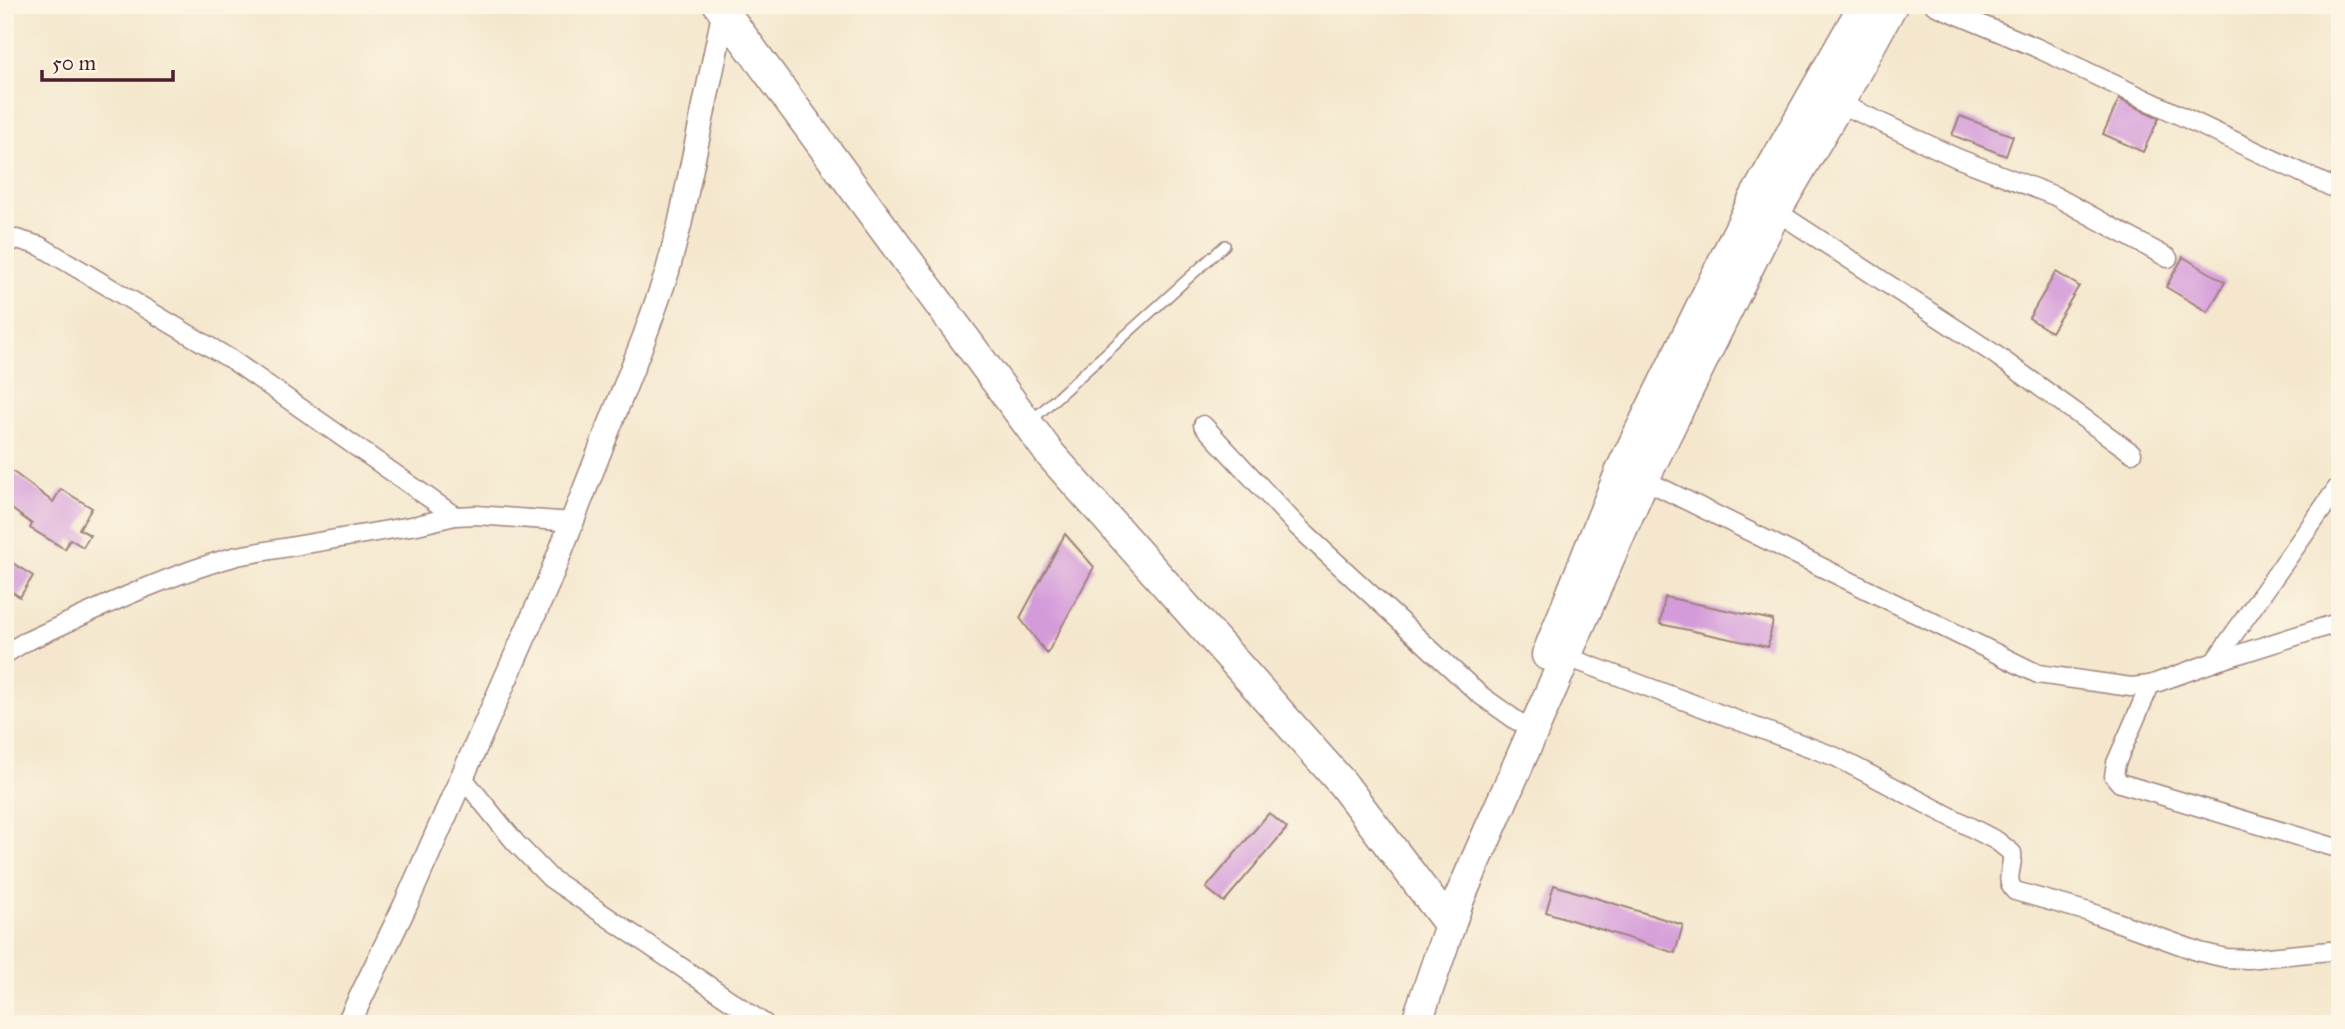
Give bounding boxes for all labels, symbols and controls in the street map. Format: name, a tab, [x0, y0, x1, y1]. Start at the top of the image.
scale bar	[42, 38, 173, 82]
text: 50 m	[52, 50, 97, 76]

